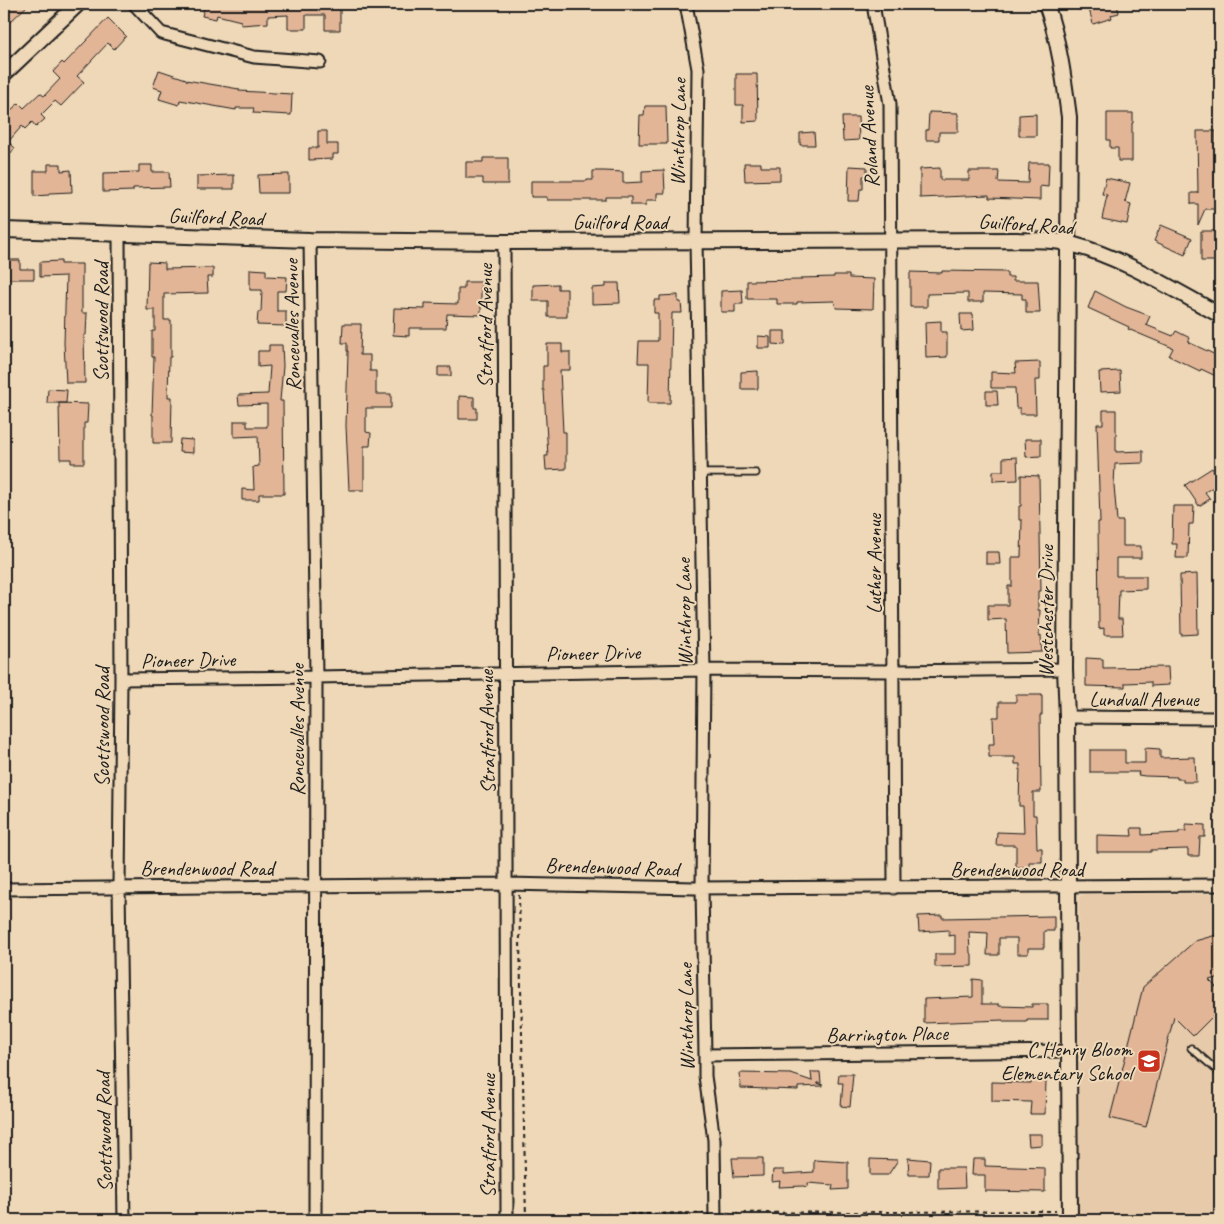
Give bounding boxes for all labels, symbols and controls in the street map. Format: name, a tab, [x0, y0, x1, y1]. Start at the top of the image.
street label: Winthrop Lane	[664, 76, 692, 186]
street label: Roland Avenue	[853, 84, 885, 188]
street label: Guilford Road	[168, 202, 268, 232]
street label: Guilford Road	[978, 208, 1078, 241]
street label: Guilford Road	[572, 209, 671, 235]
street label: Roncevalles Avenue	[278, 257, 306, 391]
street label: Scottswood Road	[88, 258, 114, 382]
street label: Stratford Avenue	[472, 263, 498, 388]
street label: Luther Avenue	[861, 513, 887, 614]
street label: Westchester Drive	[1033, 544, 1059, 677]
street label: Winthrop Lane	[670, 556, 698, 666]
street label: Pioneer Drive	[546, 639, 642, 667]
street label: Pioneer Drive	[141, 646, 237, 674]
street label: Roncevalles Avenue	[284, 662, 310, 796]
street label: Scottswood Road	[89, 663, 115, 787]
street label: Stratford Avenue	[473, 669, 501, 794]
street label: Lundvall Avenue	[1089, 686, 1200, 712]
street label: Brendenwood Road	[545, 852, 683, 882]
street label: Brendenwood Road	[140, 855, 278, 881]
street label: Brendenwood Road	[950, 856, 1088, 882]
street label: Winthrop Lane	[672, 961, 700, 1071]
street label: Barrington Place	[826, 1020, 949, 1048]
place label: C Henry Bloom Elementary School	[1001, 1036, 1135, 1086]
school or university icon: C Henry Bloom Elementary School	[1136, 1048, 1162, 1074]
street label: Scottswood Road	[90, 1068, 118, 1192]
street label: Stratford Avenue	[475, 1073, 501, 1198]

